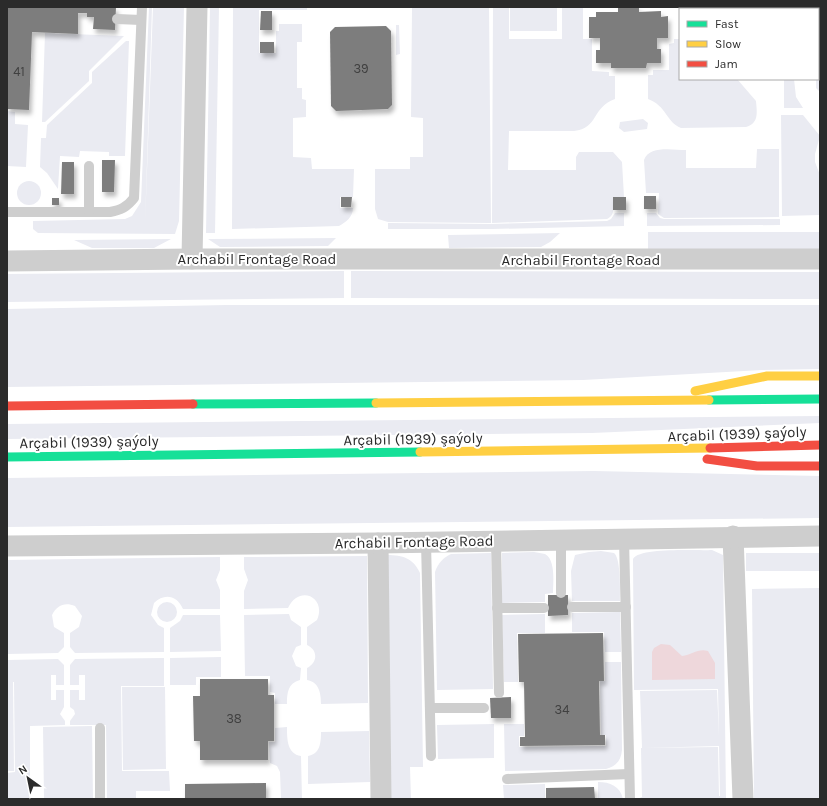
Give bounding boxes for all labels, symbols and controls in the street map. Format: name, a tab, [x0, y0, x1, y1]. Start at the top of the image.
legend	[679, 8, 819, 80]
text: Fast	[715, 17, 739, 31]
text: Slow	[715, 37, 741, 51]
text: Jam	[715, 57, 738, 71]
house number: 39	[353, 61, 369, 76]
house number: 41	[13, 64, 25, 79]
street label: Archabil Frontage Road	[178, 250, 336, 268]
street label: Archabil Frontage Road	[502, 251, 660, 269]
street label: Arçabil (1939) şaýoly	[667, 423, 807, 445]
street label: Arçabil (1939) şaýoly	[343, 429, 483, 449]
street label: Arçabil (1939) şaýoly	[19, 432, 159, 452]
street label: Archabil Frontage Road	[334, 532, 494, 552]
house number: 34	[555, 702, 569, 717]
house number: 38	[226, 711, 242, 726]
north arrow	[8, 758, 48, 798]
text: N	[16, 762, 30, 778]

